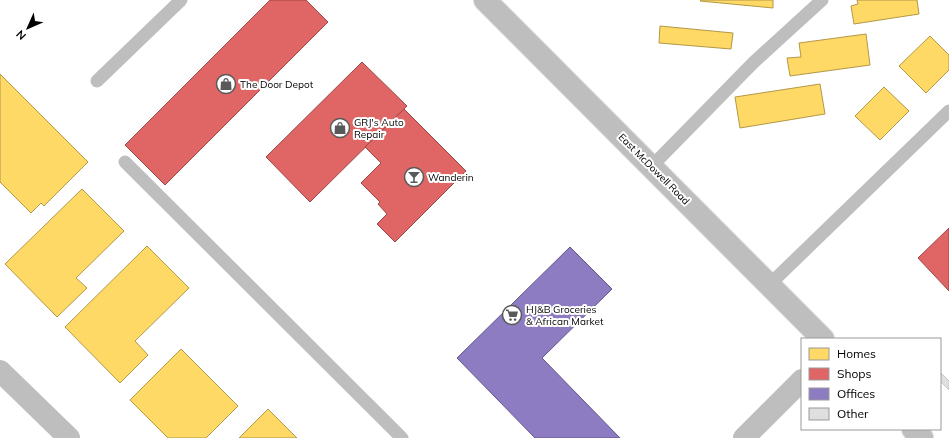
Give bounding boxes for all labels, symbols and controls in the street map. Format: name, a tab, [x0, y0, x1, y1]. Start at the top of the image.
north arrow	[8, 8, 48, 48]
text: N	[13, 27, 29, 43]
shop icon: The Door Depot	[215, 73, 237, 95]
place label: The Door Depot	[240, 78, 314, 91]
place label: GRJ's Auto Repair	[354, 116, 404, 141]
shop icon: GRJ's Auto Repair	[329, 117, 351, 139]
street label: East McDowell Road	[616, 131, 692, 207]
bar icon: Wanderin	[403, 166, 425, 188]
place label: Wanderin	[428, 171, 474, 184]
place label: HJ&B Groceries & African Market	[526, 303, 604, 328]
supermarket icon: HJ&B Groceries & African Market	[501, 304, 523, 326]
legend	[801, 338, 941, 430]
text: Homes	[837, 346, 876, 361]
text: Shops	[837, 366, 872, 381]
text: Offices	[837, 386, 875, 401]
text: Other	[837, 406, 869, 421]

